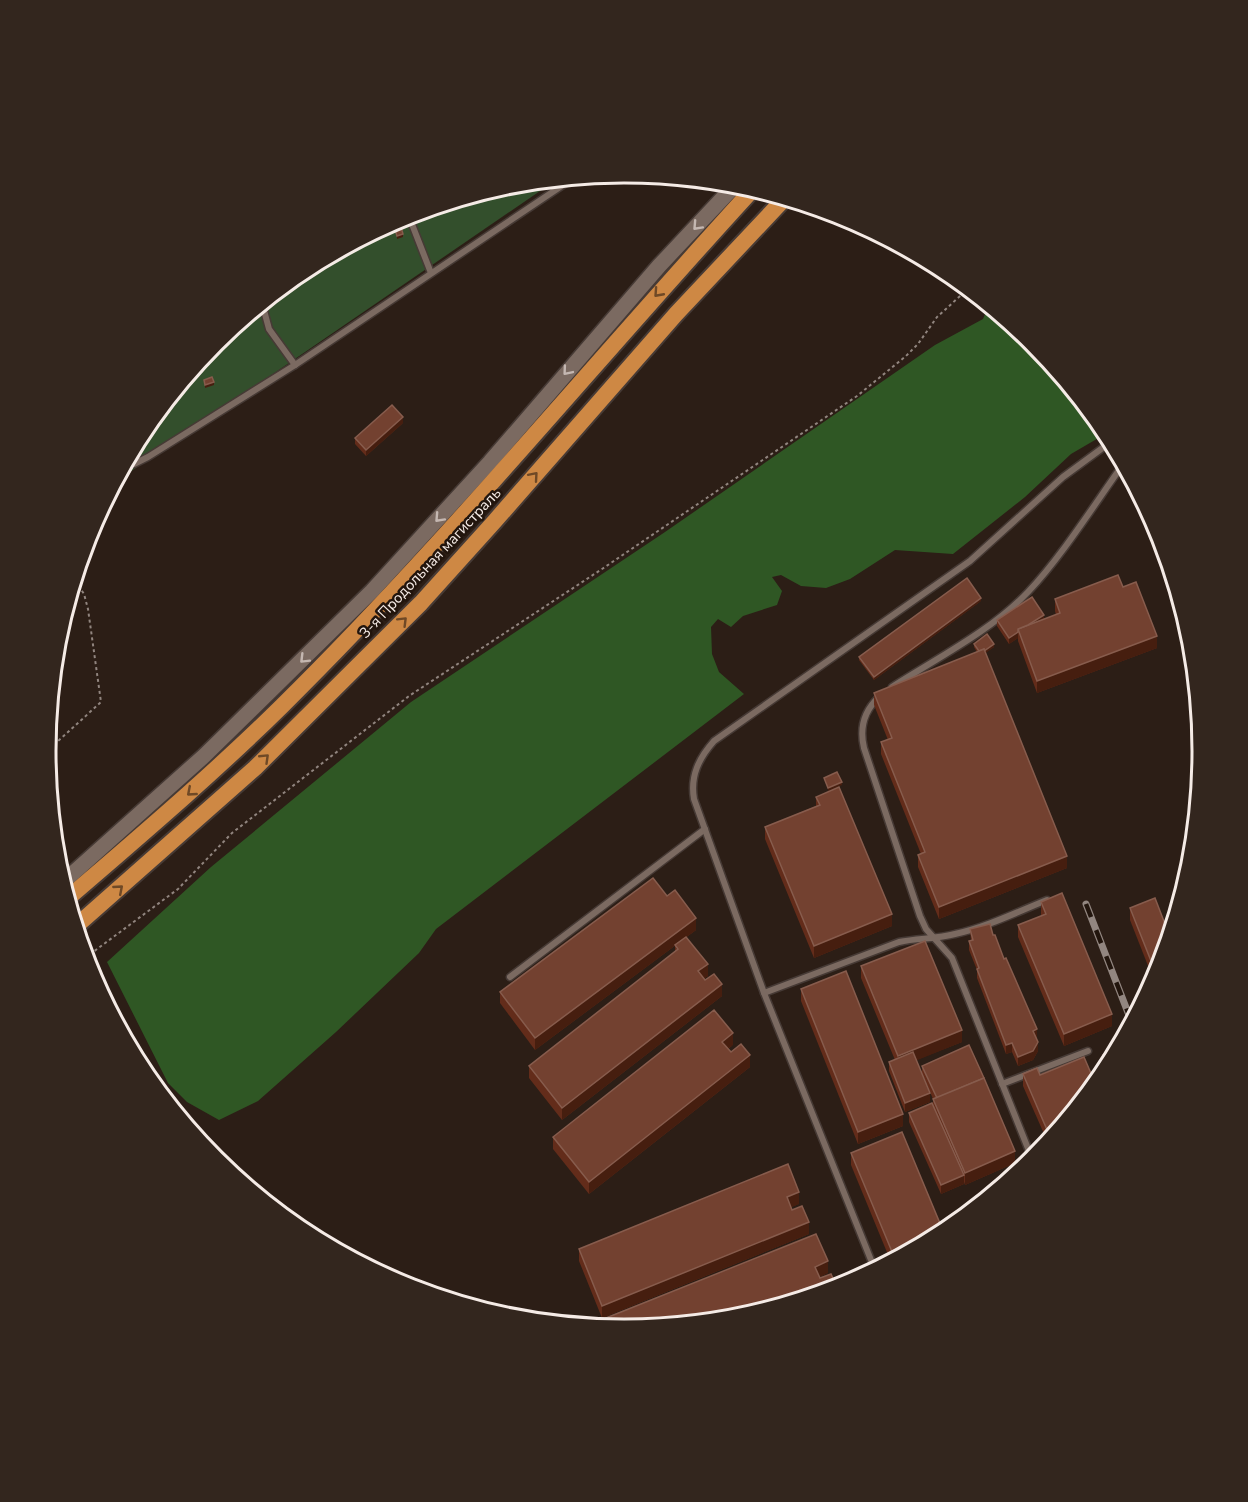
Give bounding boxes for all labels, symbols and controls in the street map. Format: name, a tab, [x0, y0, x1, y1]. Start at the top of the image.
one-way arrow	[693, 219, 704, 229]
one-way arrow	[654, 286, 665, 297]
one-way arrow	[563, 364, 574, 375]
one-way arrow	[527, 472, 538, 483]
street label: 3-я Продольная магистраль	[355, 483, 505, 643]
one-way arrow	[435, 511, 446, 522]
one-way arrow	[395, 617, 406, 628]
one-way arrow	[300, 651, 311, 662]
one-way arrow	[257, 755, 268, 766]
one-way arrow	[187, 785, 198, 796]
one-way arrow	[112, 885, 123, 896]

